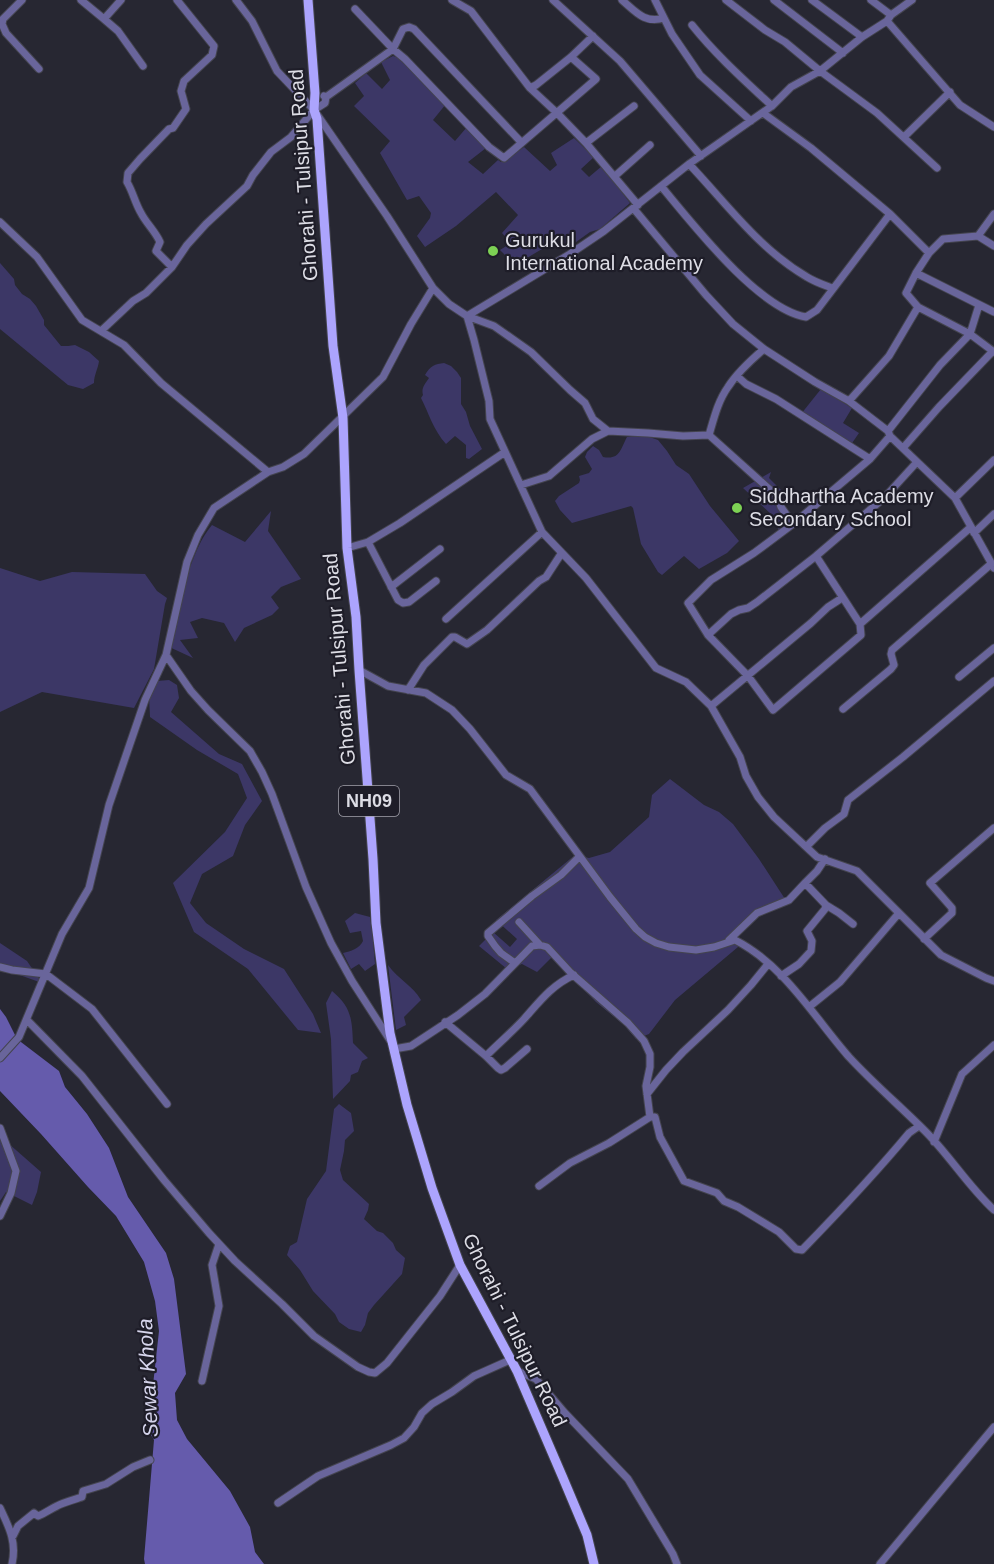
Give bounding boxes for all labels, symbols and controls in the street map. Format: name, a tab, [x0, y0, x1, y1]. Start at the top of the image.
street label: Ghorahi - Tulsipur Road	[285, 68, 321, 282]
place label: Gurukul International Academy	[505, 229, 703, 274]
marker: Gurukul International Academy	[486, 244, 500, 258]
place label: Siddhartha Academy Secondary School	[749, 485, 934, 530]
marker: Siddhartha Academy Secondary School	[730, 501, 744, 515]
street label: Ghorahi - Tulsipur Road	[319, 552, 359, 766]
road number: NH09	[339, 786, 399, 816]
street label: Ghorahi - Tulsipur Road	[459, 1230, 571, 1430]
water label: Sewar Khola	[133, 1318, 162, 1438]

